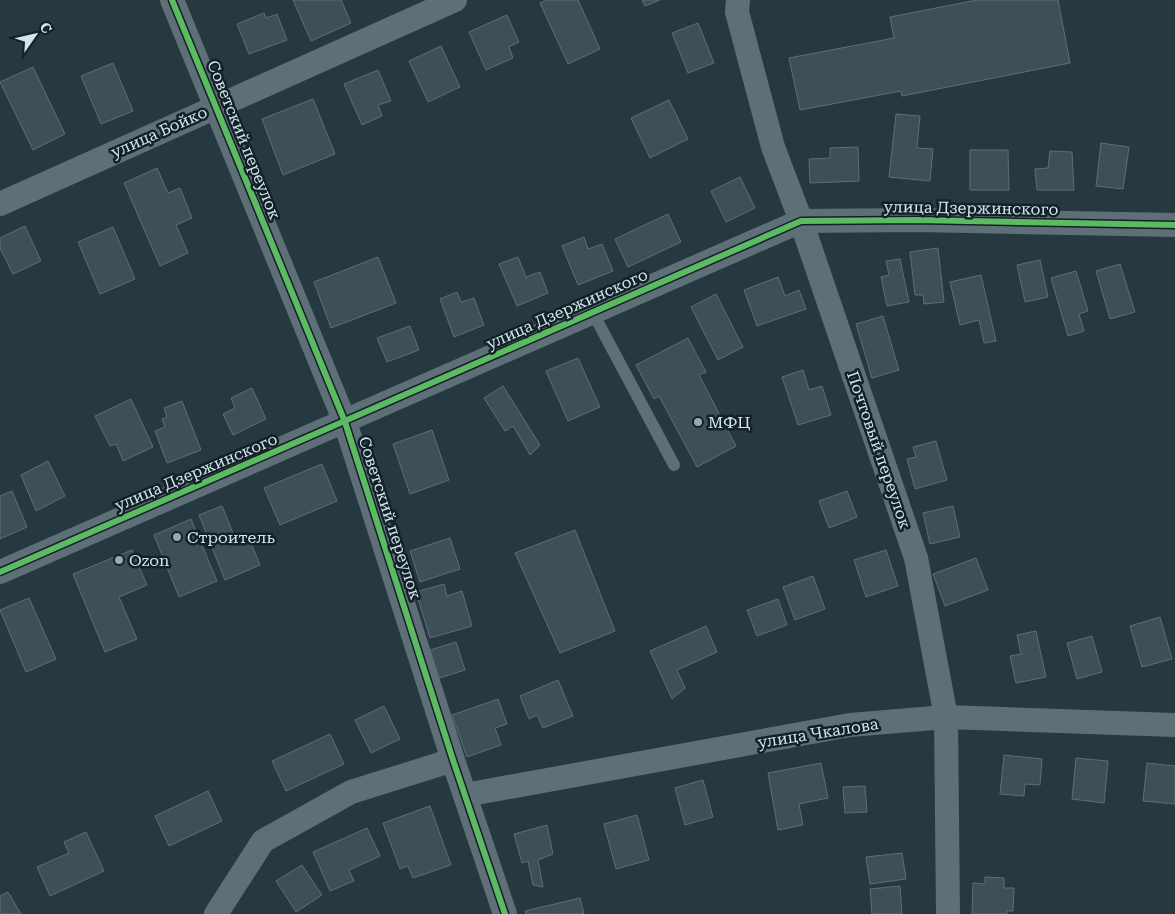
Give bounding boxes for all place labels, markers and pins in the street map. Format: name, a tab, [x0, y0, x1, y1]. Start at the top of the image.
place label: МФЦ	[708, 413, 750, 432]
marker: МФЦ	[692, 416, 704, 428]
place label: Строитель	[187, 528, 275, 547]
marker: Строитель	[171, 531, 183, 543]
place label: Ozon	[129, 551, 169, 570]
marker: Ozon	[113, 554, 125, 566]

